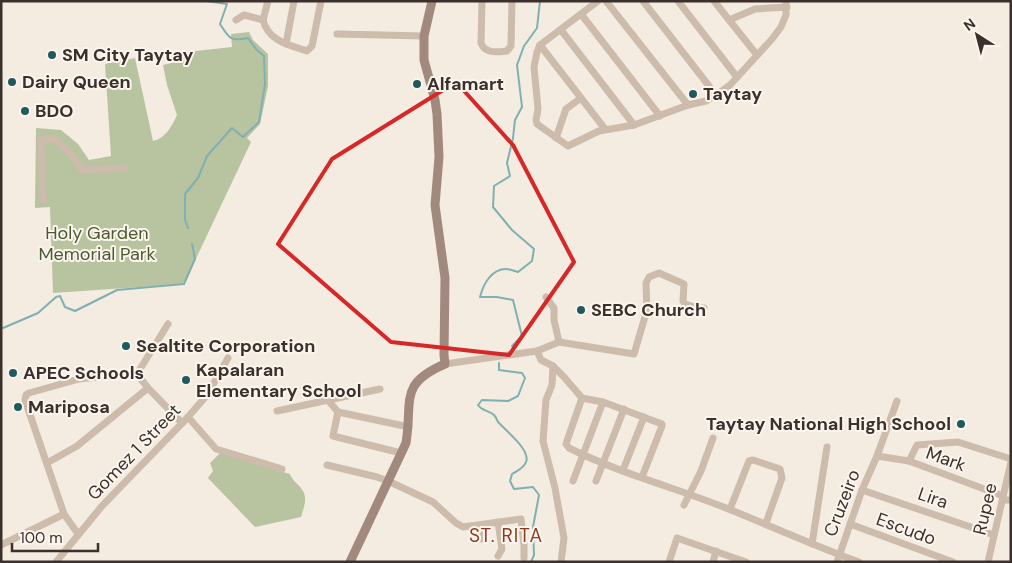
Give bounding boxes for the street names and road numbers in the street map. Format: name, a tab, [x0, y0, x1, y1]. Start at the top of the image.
street label: Gomez 1 Street	[82, 399, 186, 505]
street label: Mark	[923, 441, 969, 477]
street label: Cruzeiro	[818, 466, 866, 540]
street label: Rupee	[967, 481, 1003, 537]
street label: Lira	[915, 482, 951, 514]
street label: Escudo	[873, 507, 939, 551]

